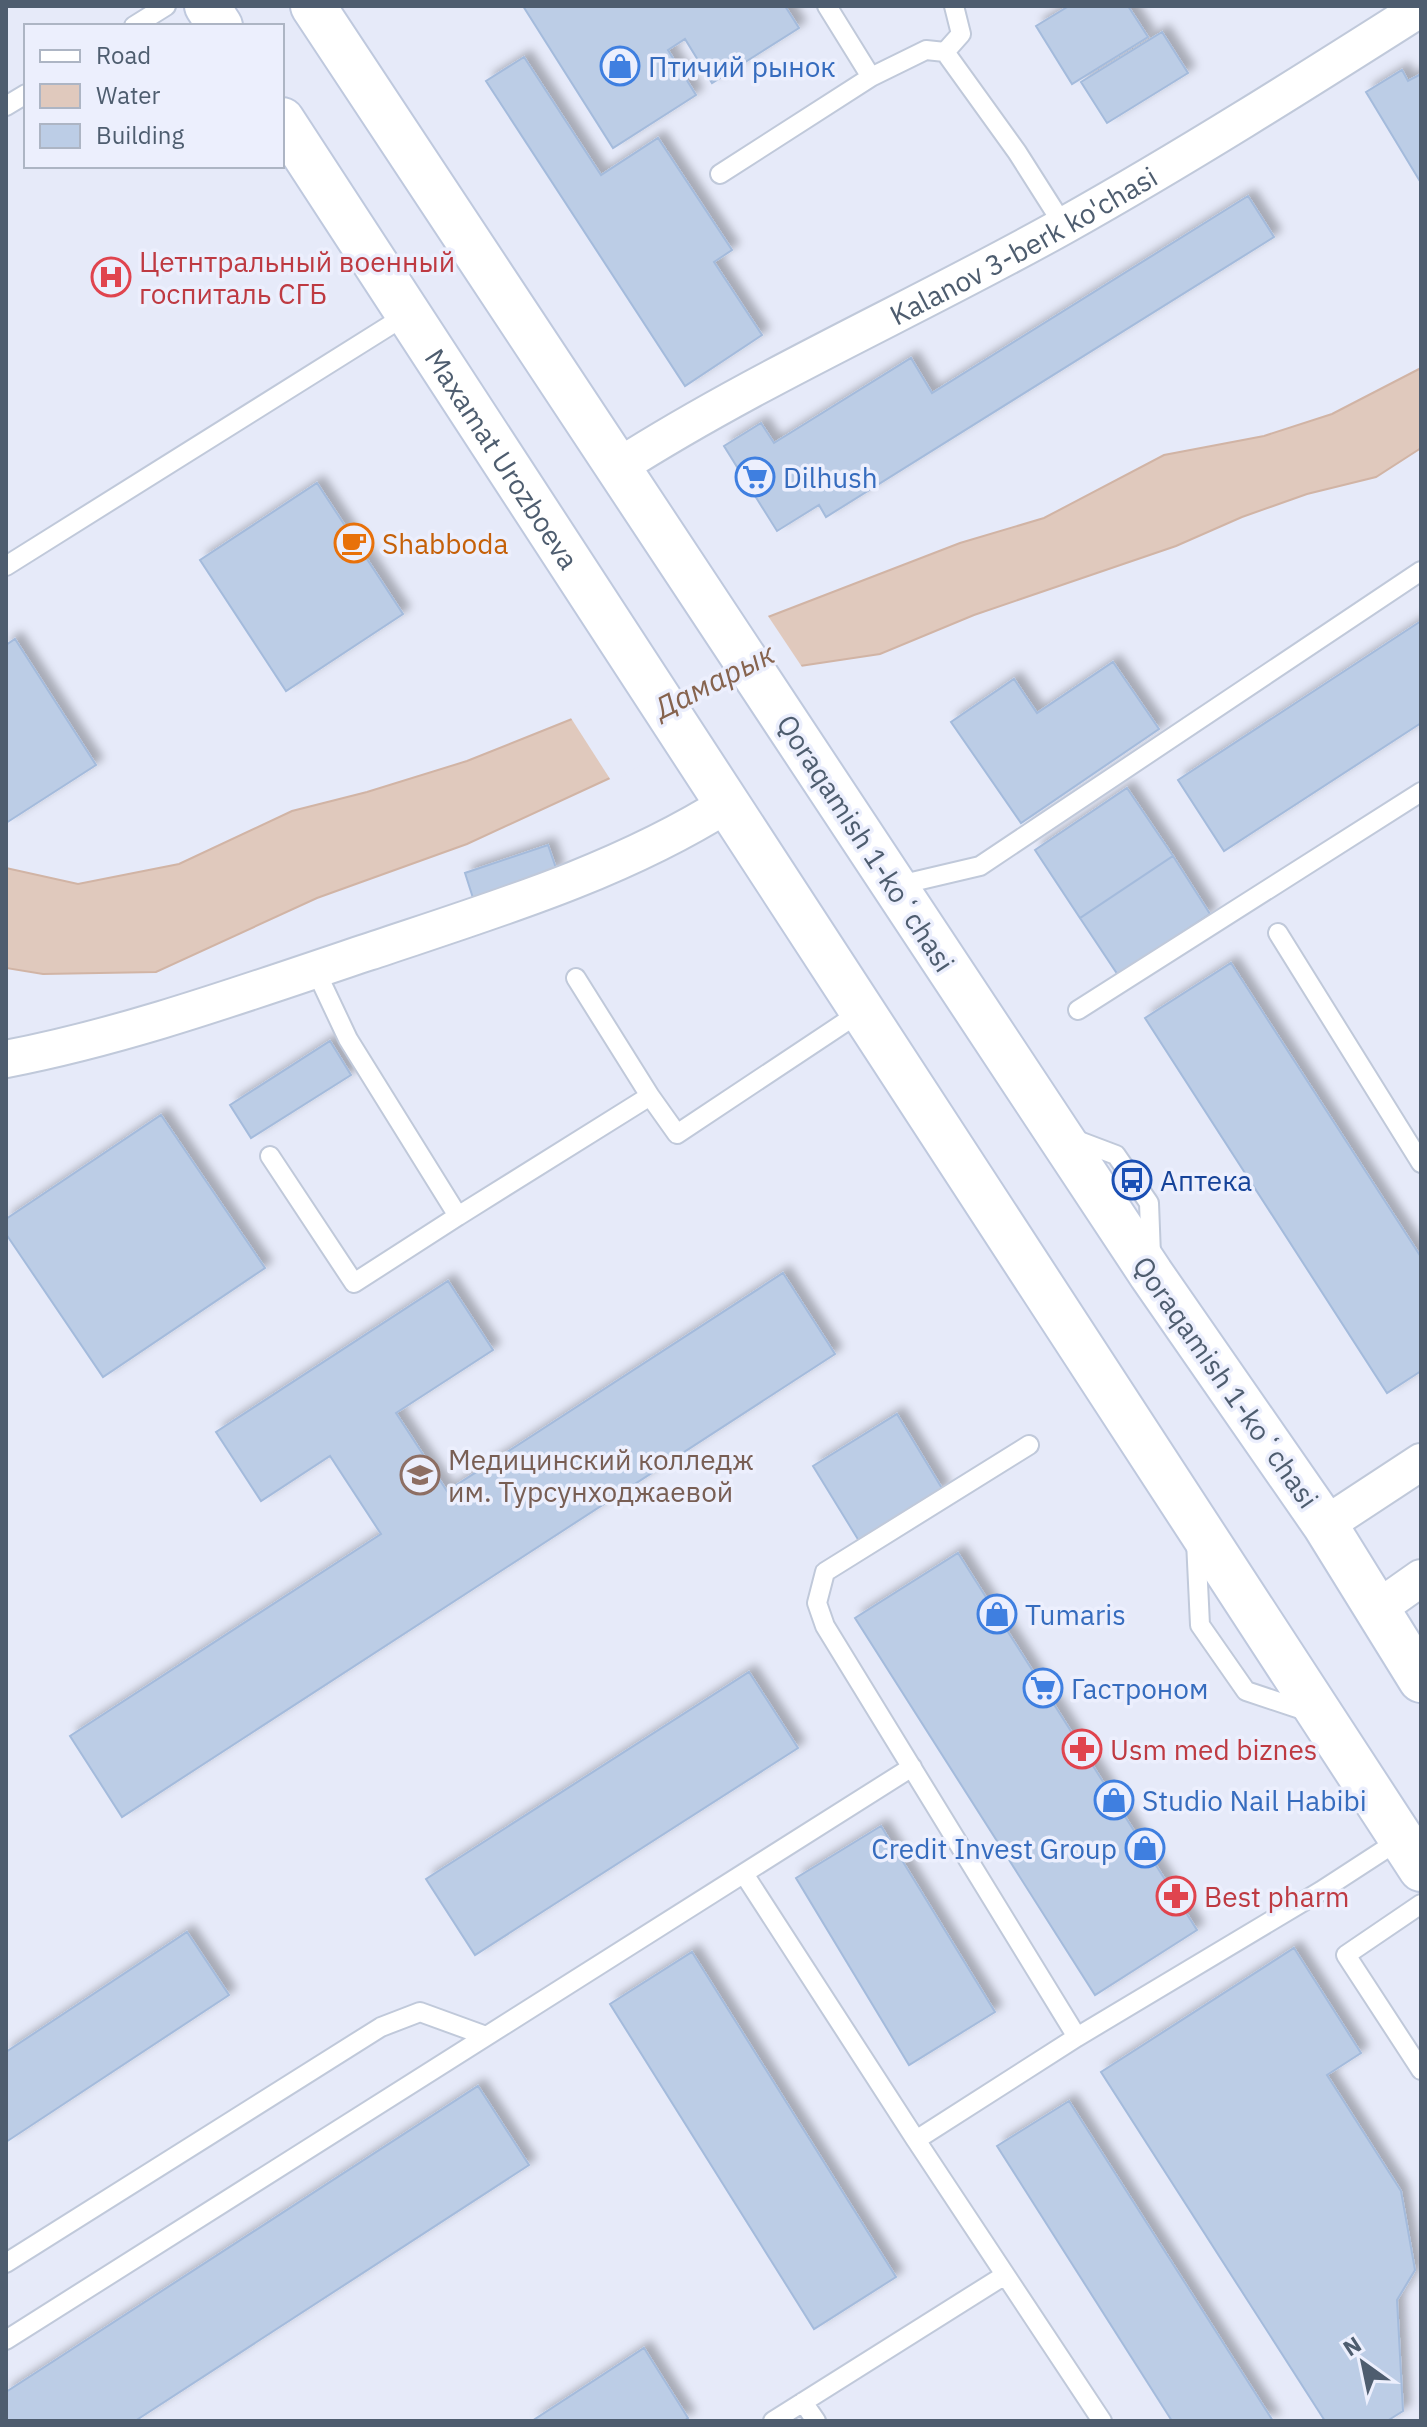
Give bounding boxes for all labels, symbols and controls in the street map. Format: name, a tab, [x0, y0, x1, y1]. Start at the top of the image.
legend	[24, 24, 284, 168]
text: Road	[96, 39, 151, 71]
shop icon: Птичий рынок	[599, 45, 641, 87]
place label: Птичий рынок	[648, 48, 836, 85]
text: Water	[96, 79, 160, 111]
text: Building	[96, 119, 184, 151]
street label: Kalanov 3-berk ko'chasi	[883, 157, 1164, 333]
place label: Цетнтральный военный госпиталь СГБ	[139, 243, 455, 312]
hospital icon: Цетнтральный военный госпиталь СГБ	[90, 256, 132, 298]
street label: Maxamat Urozboeva	[417, 341, 588, 576]
supermarket icon: Dilhush	[734, 456, 776, 498]
place label: Dilhush	[783, 459, 878, 496]
cafe icon: Shabboda	[333, 522, 375, 564]
place label: Shabboda	[382, 525, 509, 562]
water label: Дамарык	[645, 633, 782, 728]
street label: Qoraqamish 1-koʻchasi	[769, 707, 963, 979]
bus stop icon: Аптека	[1111, 1159, 1153, 1201]
place label: Аптека	[1160, 1162, 1252, 1199]
street label: Qoraqamish 1-koʻchasi	[1125, 1249, 1327, 1515]
place label: Медицинский колледж им. Турсунходжаевой	[448, 1441, 754, 1510]
school or university icon: Медицинский колледж им. Турсунходжаевой	[399, 1454, 441, 1496]
shop icon: Tumaris	[976, 1593, 1018, 1635]
place label: Tumaris	[1025, 1596, 1126, 1633]
supermarket icon: Гастроном	[1022, 1667, 1064, 1709]
place label: Гастроном	[1071, 1670, 1208, 1707]
pharmacy icon: Usm med biznes	[1061, 1728, 1103, 1770]
place label: Usm med biznes	[1110, 1731, 1317, 1768]
shop icon: Studio Nail Habibi	[1093, 1779, 1135, 1821]
place label: Studio Nail Habibi	[1142, 1782, 1367, 1819]
shop icon: Сredit Invest Group	[1124, 1827, 1166, 1869]
place label: Сredit Invest Group	[871, 1830, 1117, 1867]
pharmacy icon: Best pharm	[1155, 1875, 1197, 1917]
place label: Best pharm	[1204, 1878, 1349, 1915]
north arrow	[1323, 2323, 1403, 2403]
text: N	[1337, 2329, 1366, 2362]

